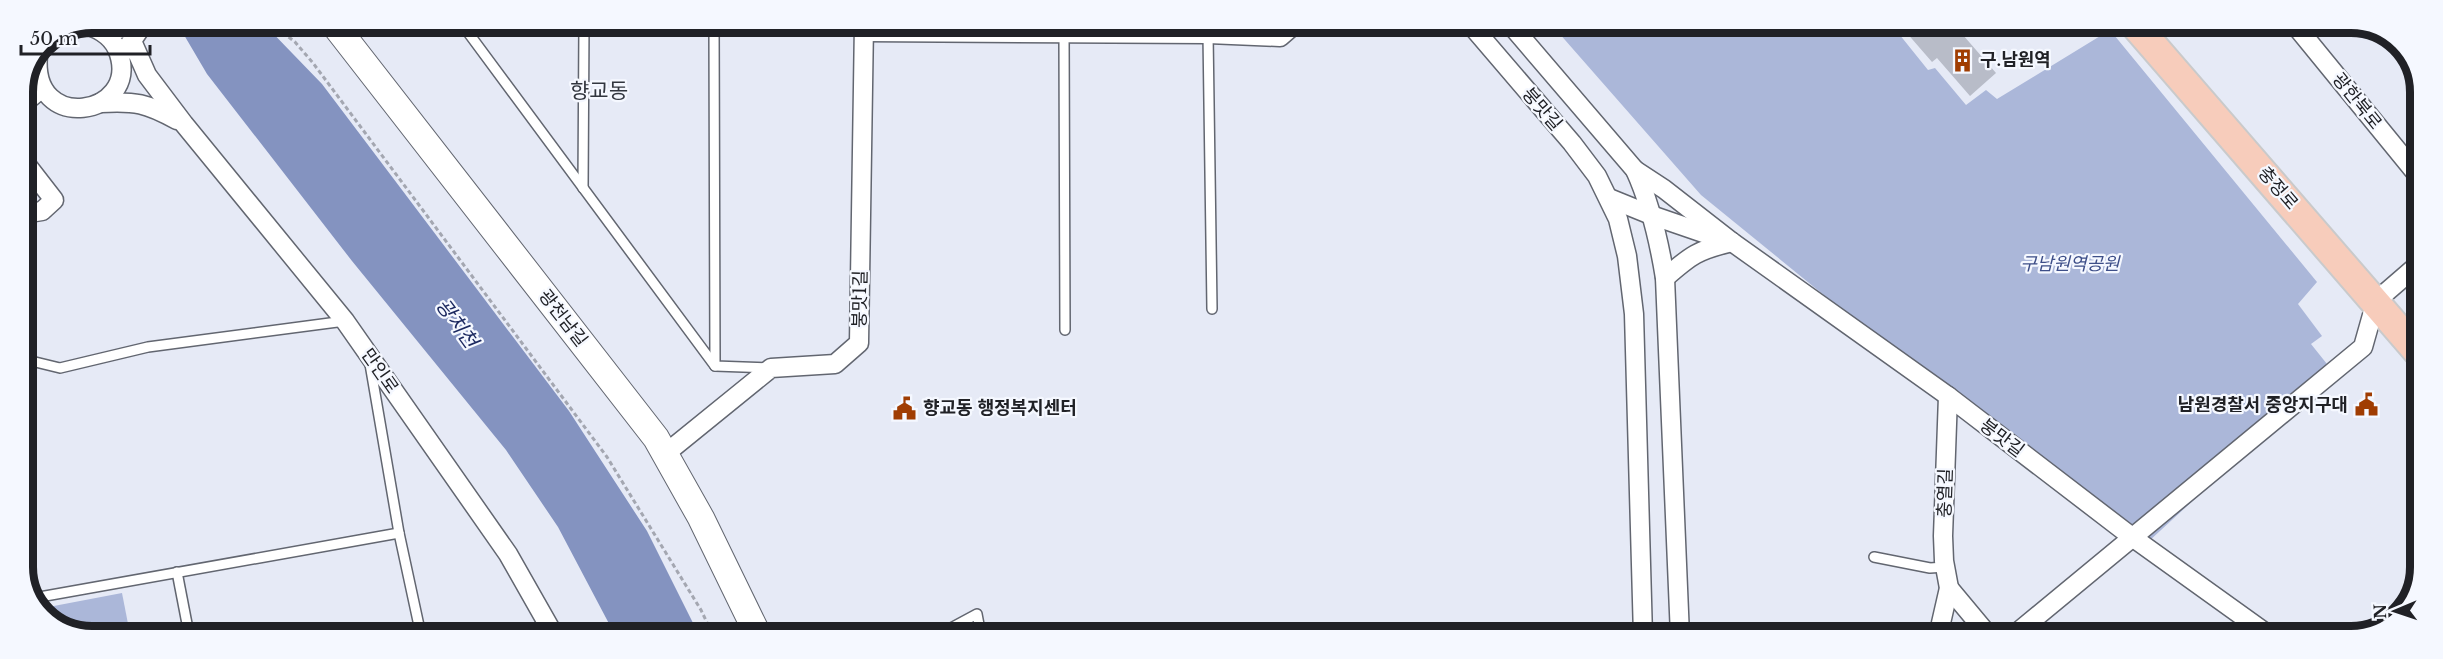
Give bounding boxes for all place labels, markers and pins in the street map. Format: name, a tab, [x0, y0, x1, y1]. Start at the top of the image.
building icon: 구.남원역	[1949, 47, 1975, 73]
place label: 구.남원역	[1980, 49, 2051, 71]
public building icon: 남원경찰서 중앙지구대	[2353, 392, 2379, 418]
place label: 남원경찰서 중앙지구대	[2178, 394, 2348, 416]
public building icon: 향교동 행정복지센터	[892, 395, 918, 421]
place label: 향교동 행정복지센터	[923, 397, 1077, 419]

